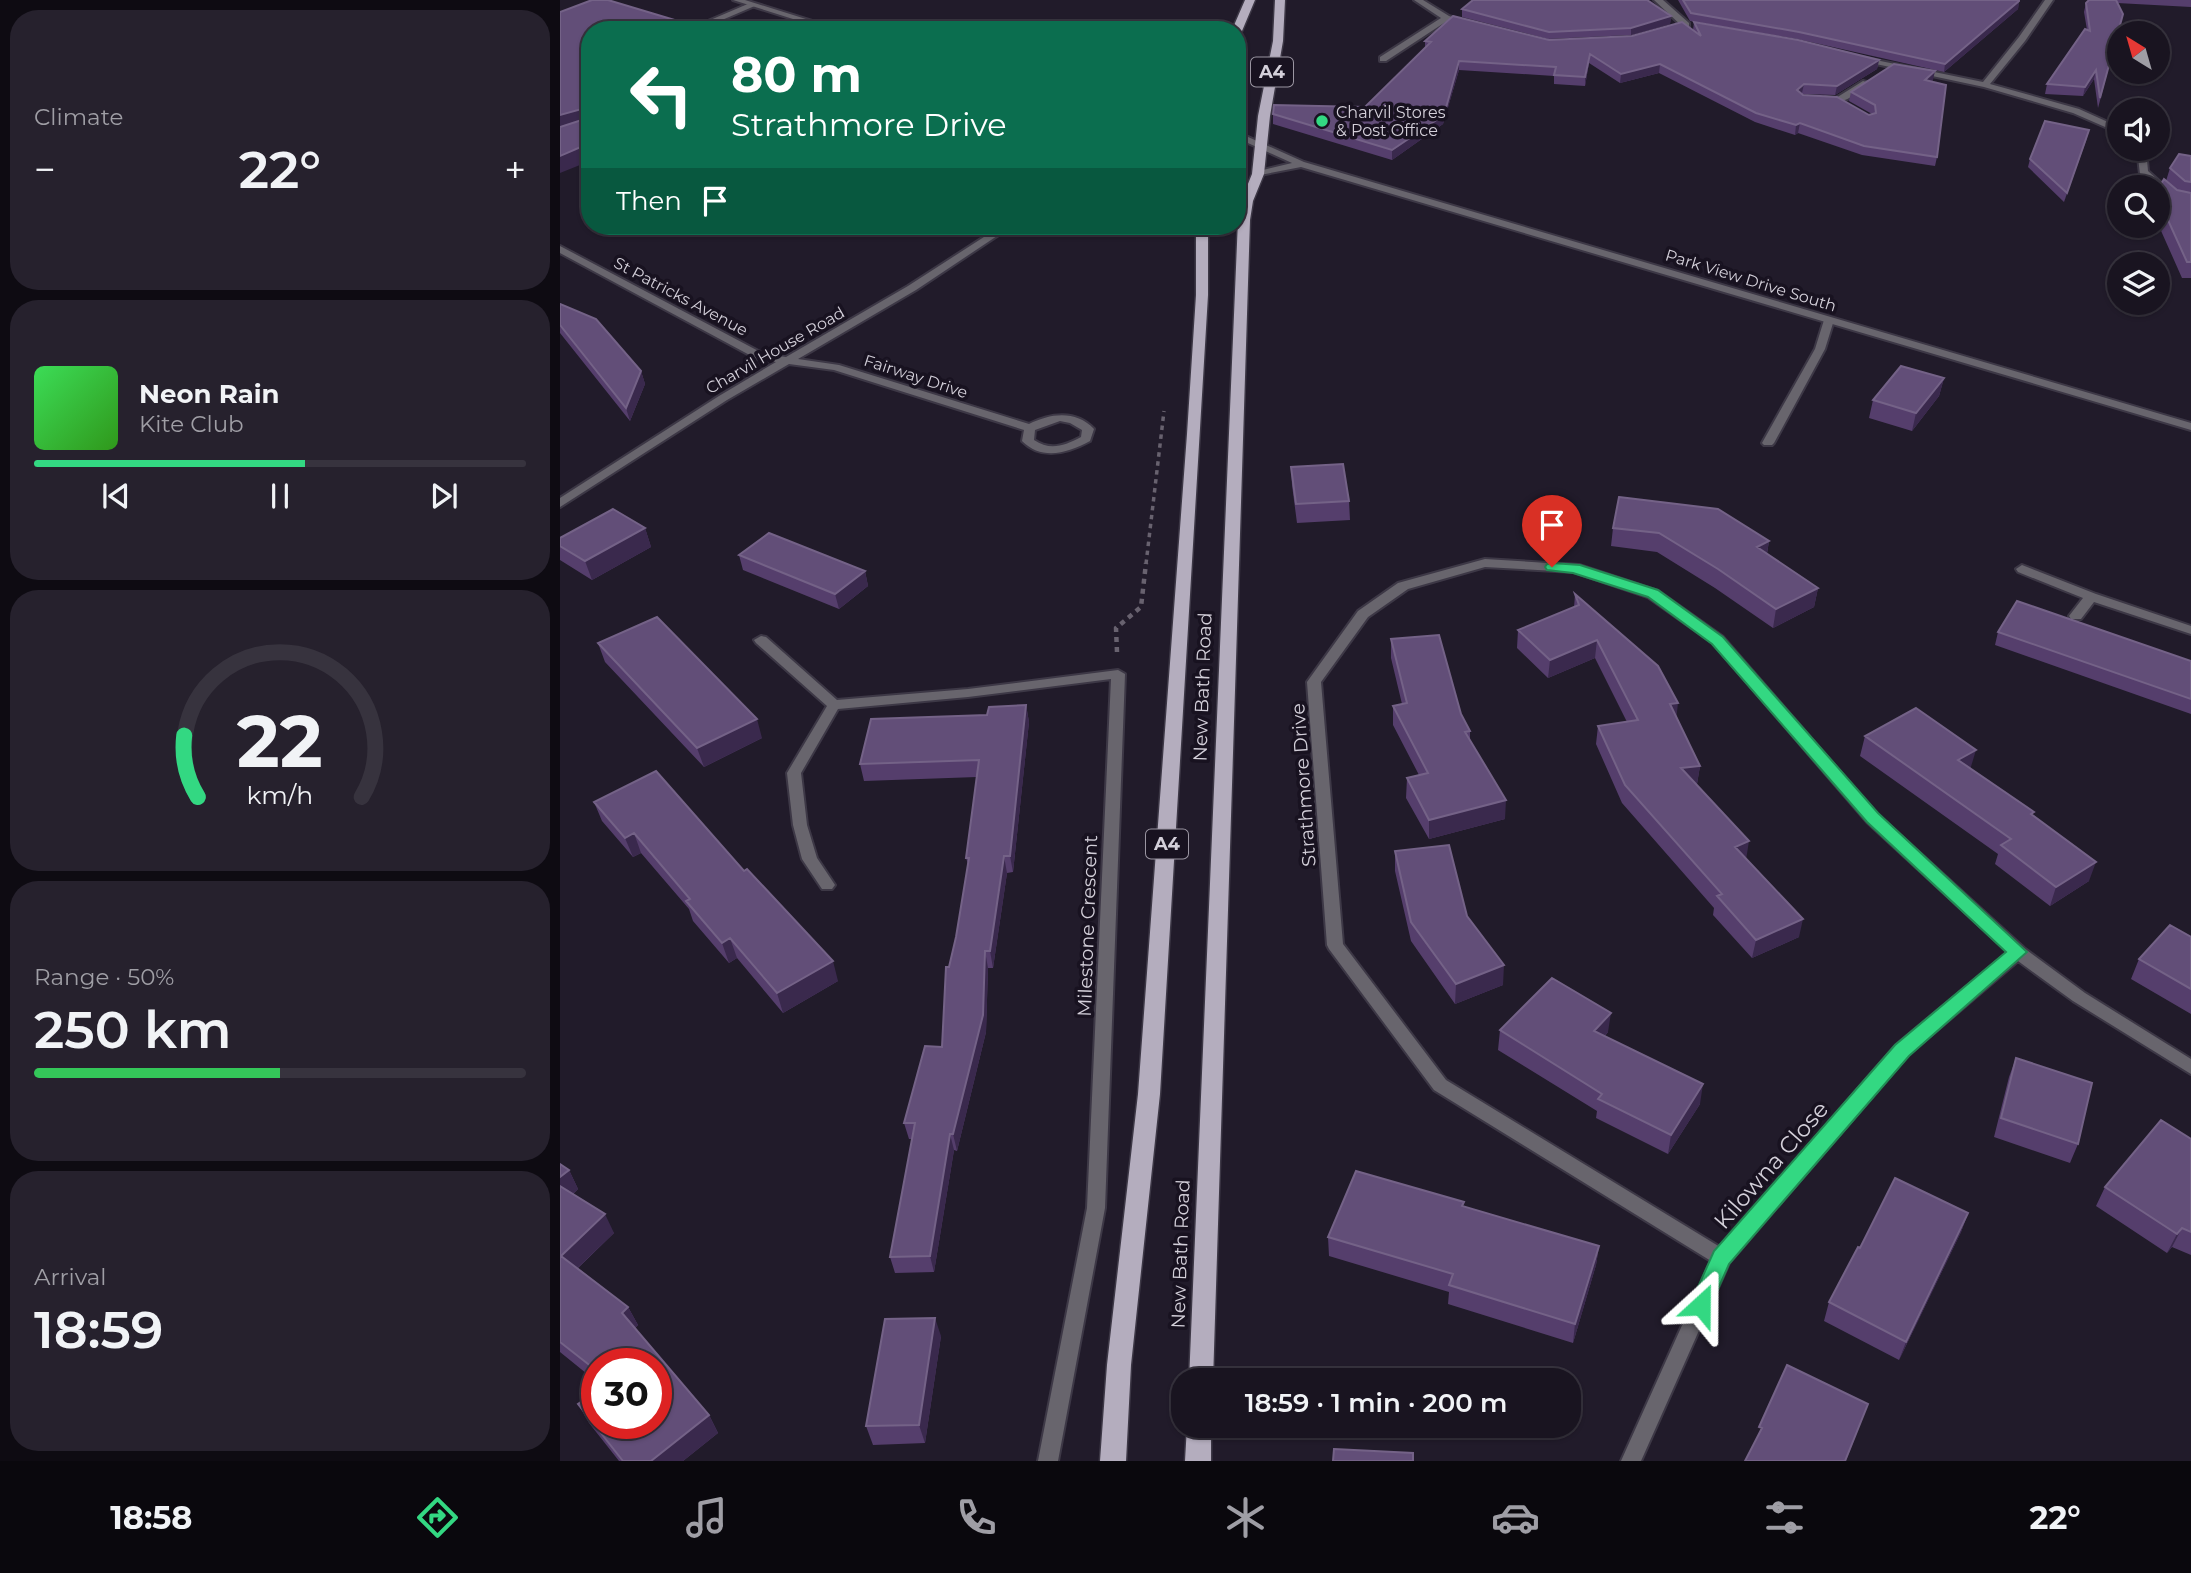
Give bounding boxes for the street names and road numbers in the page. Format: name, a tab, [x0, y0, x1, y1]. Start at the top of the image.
road number: A4	[1251, 58, 1293, 86]
street label: Park View Drive South	[1663, 245, 1839, 316]
street label: St Patricks Avenue	[611, 253, 751, 340]
street label: Charvil House Road	[703, 303, 848, 398]
street label: Fairway Drive	[862, 351, 970, 402]
street label: New Bath Road	[1188, 612, 1217, 762]
street label: Strathmore Drive	[1286, 703, 1321, 867]
road number: A4	[1146, 830, 1188, 858]
street label: Milestone Crescent	[1073, 834, 1102, 1017]
street label: Kilowna Close	[1708, 1095, 1834, 1235]
street label: New Bath Road	[1166, 1179, 1195, 1329]

